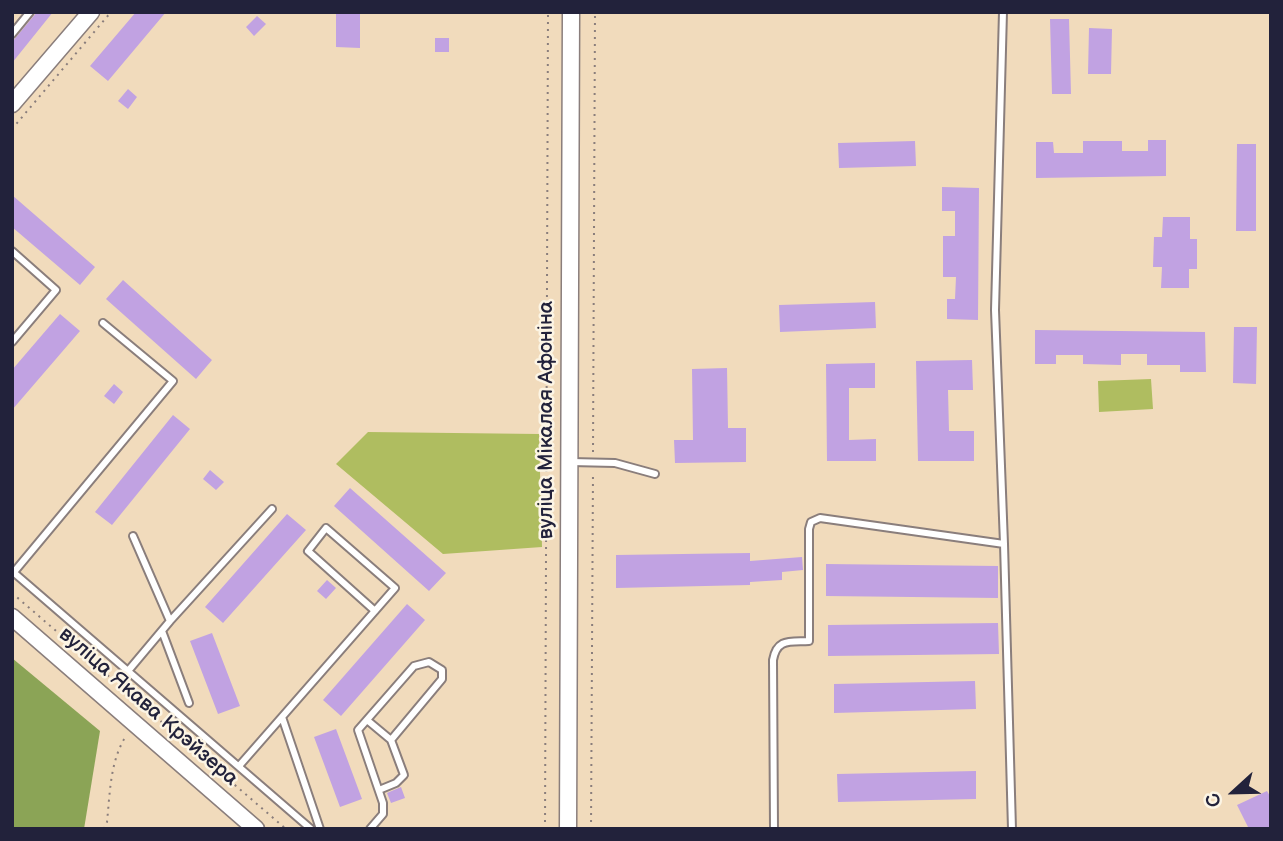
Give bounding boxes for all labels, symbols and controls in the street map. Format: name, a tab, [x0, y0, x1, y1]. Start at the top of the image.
street label: вуліца Мікалая Афоніна	[534, 301, 560, 539]
street label: вуліца Якава Крэйзера	[53, 622, 243, 792]
north arrow	[1199, 757, 1269, 827]
text: С	[1201, 790, 1227, 810]

